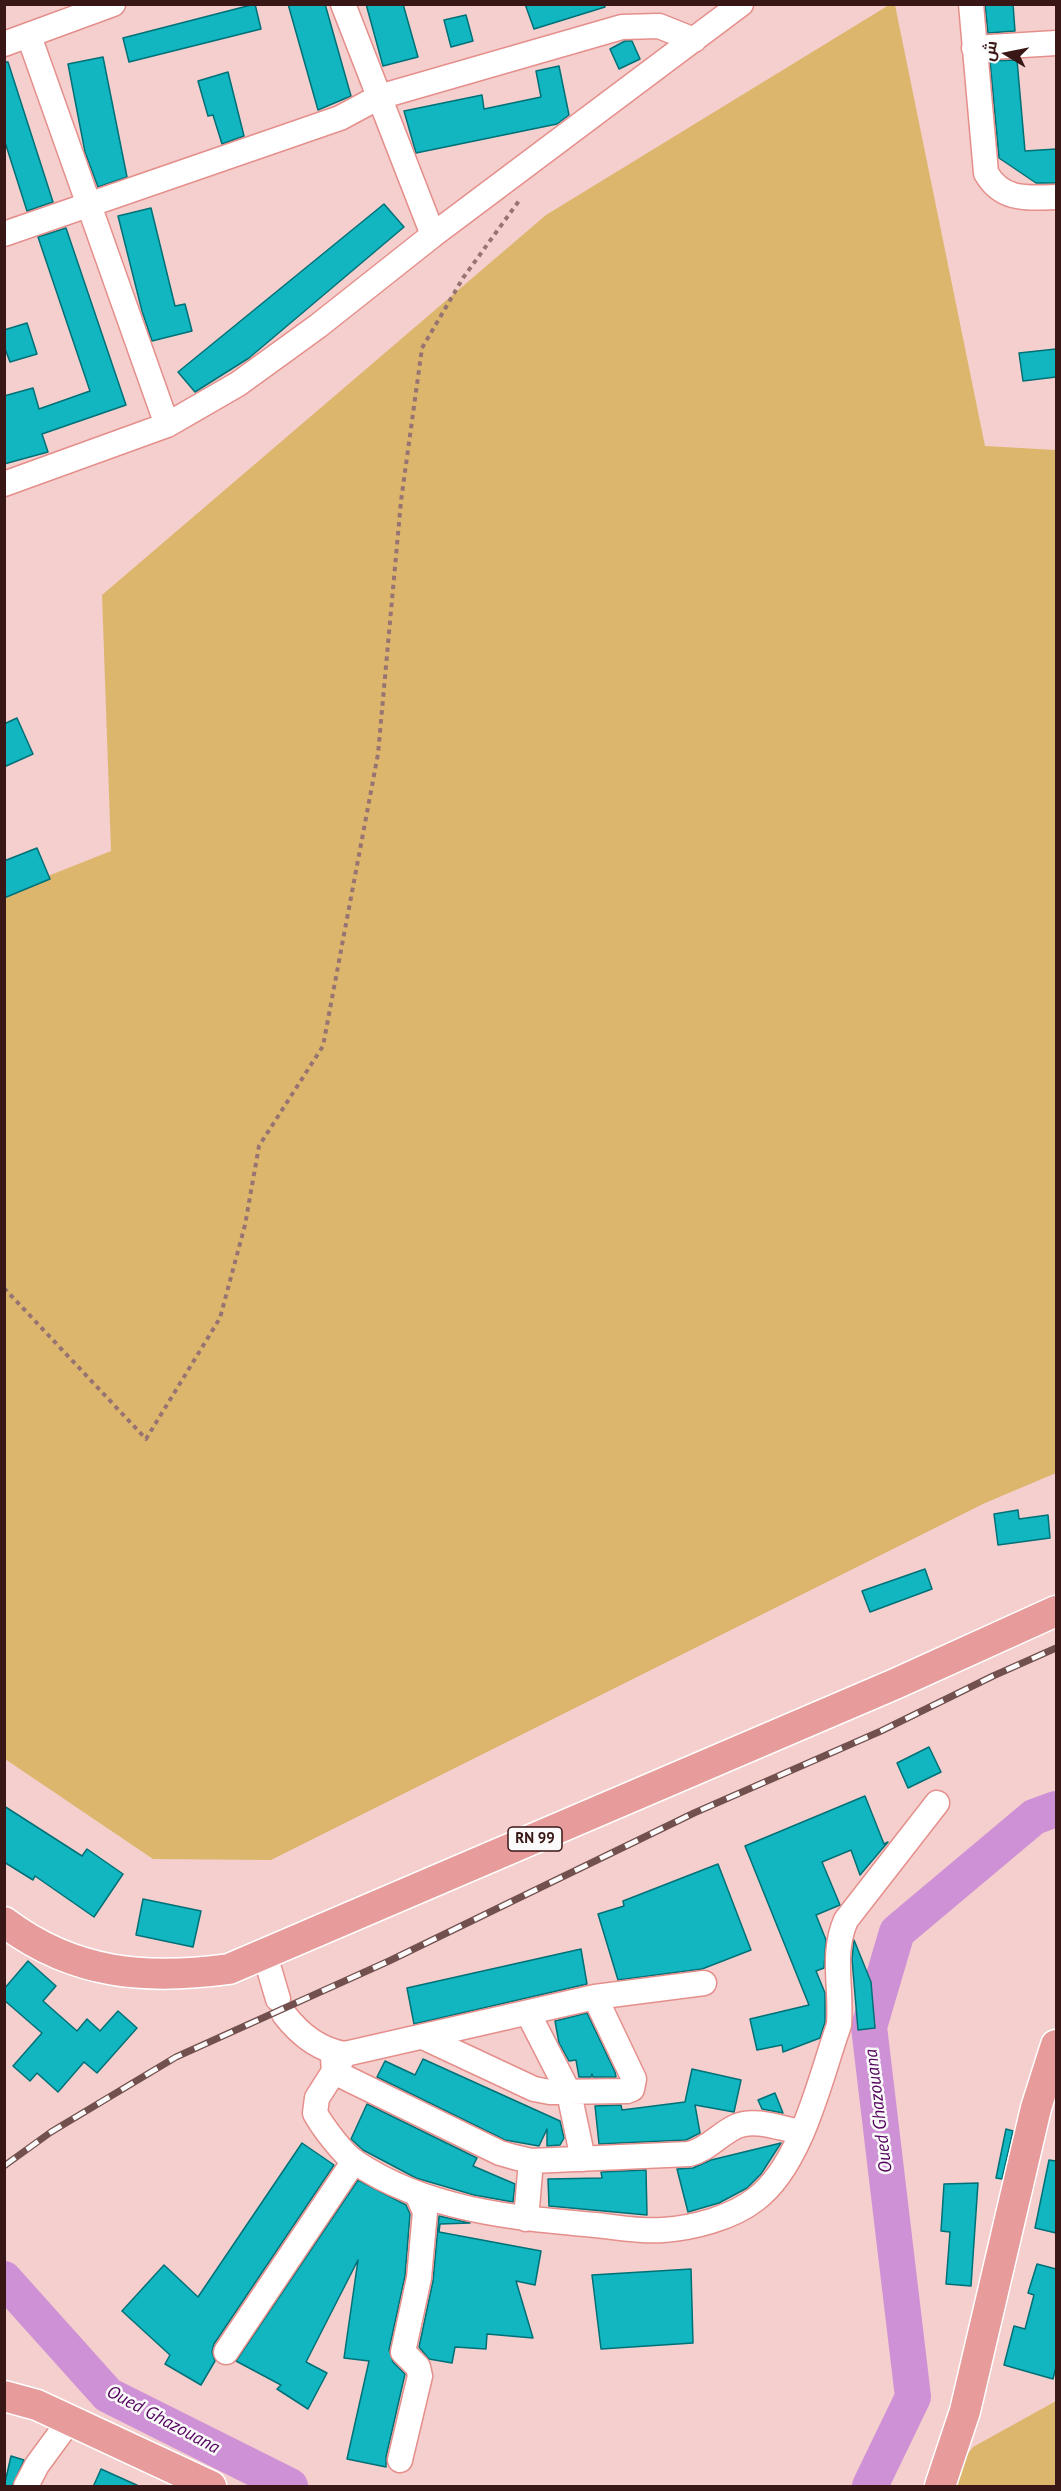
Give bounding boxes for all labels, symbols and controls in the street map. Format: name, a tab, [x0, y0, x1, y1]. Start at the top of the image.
north arrow	[977, 24, 1037, 84]
text: ش	[978, 39, 1001, 63]
road number: RN 99	[508, 1827, 562, 1851]
water label: Oued Ghazouana	[861, 2048, 897, 2174]
water label: Oued Ghazouana	[103, 2381, 223, 2459]

